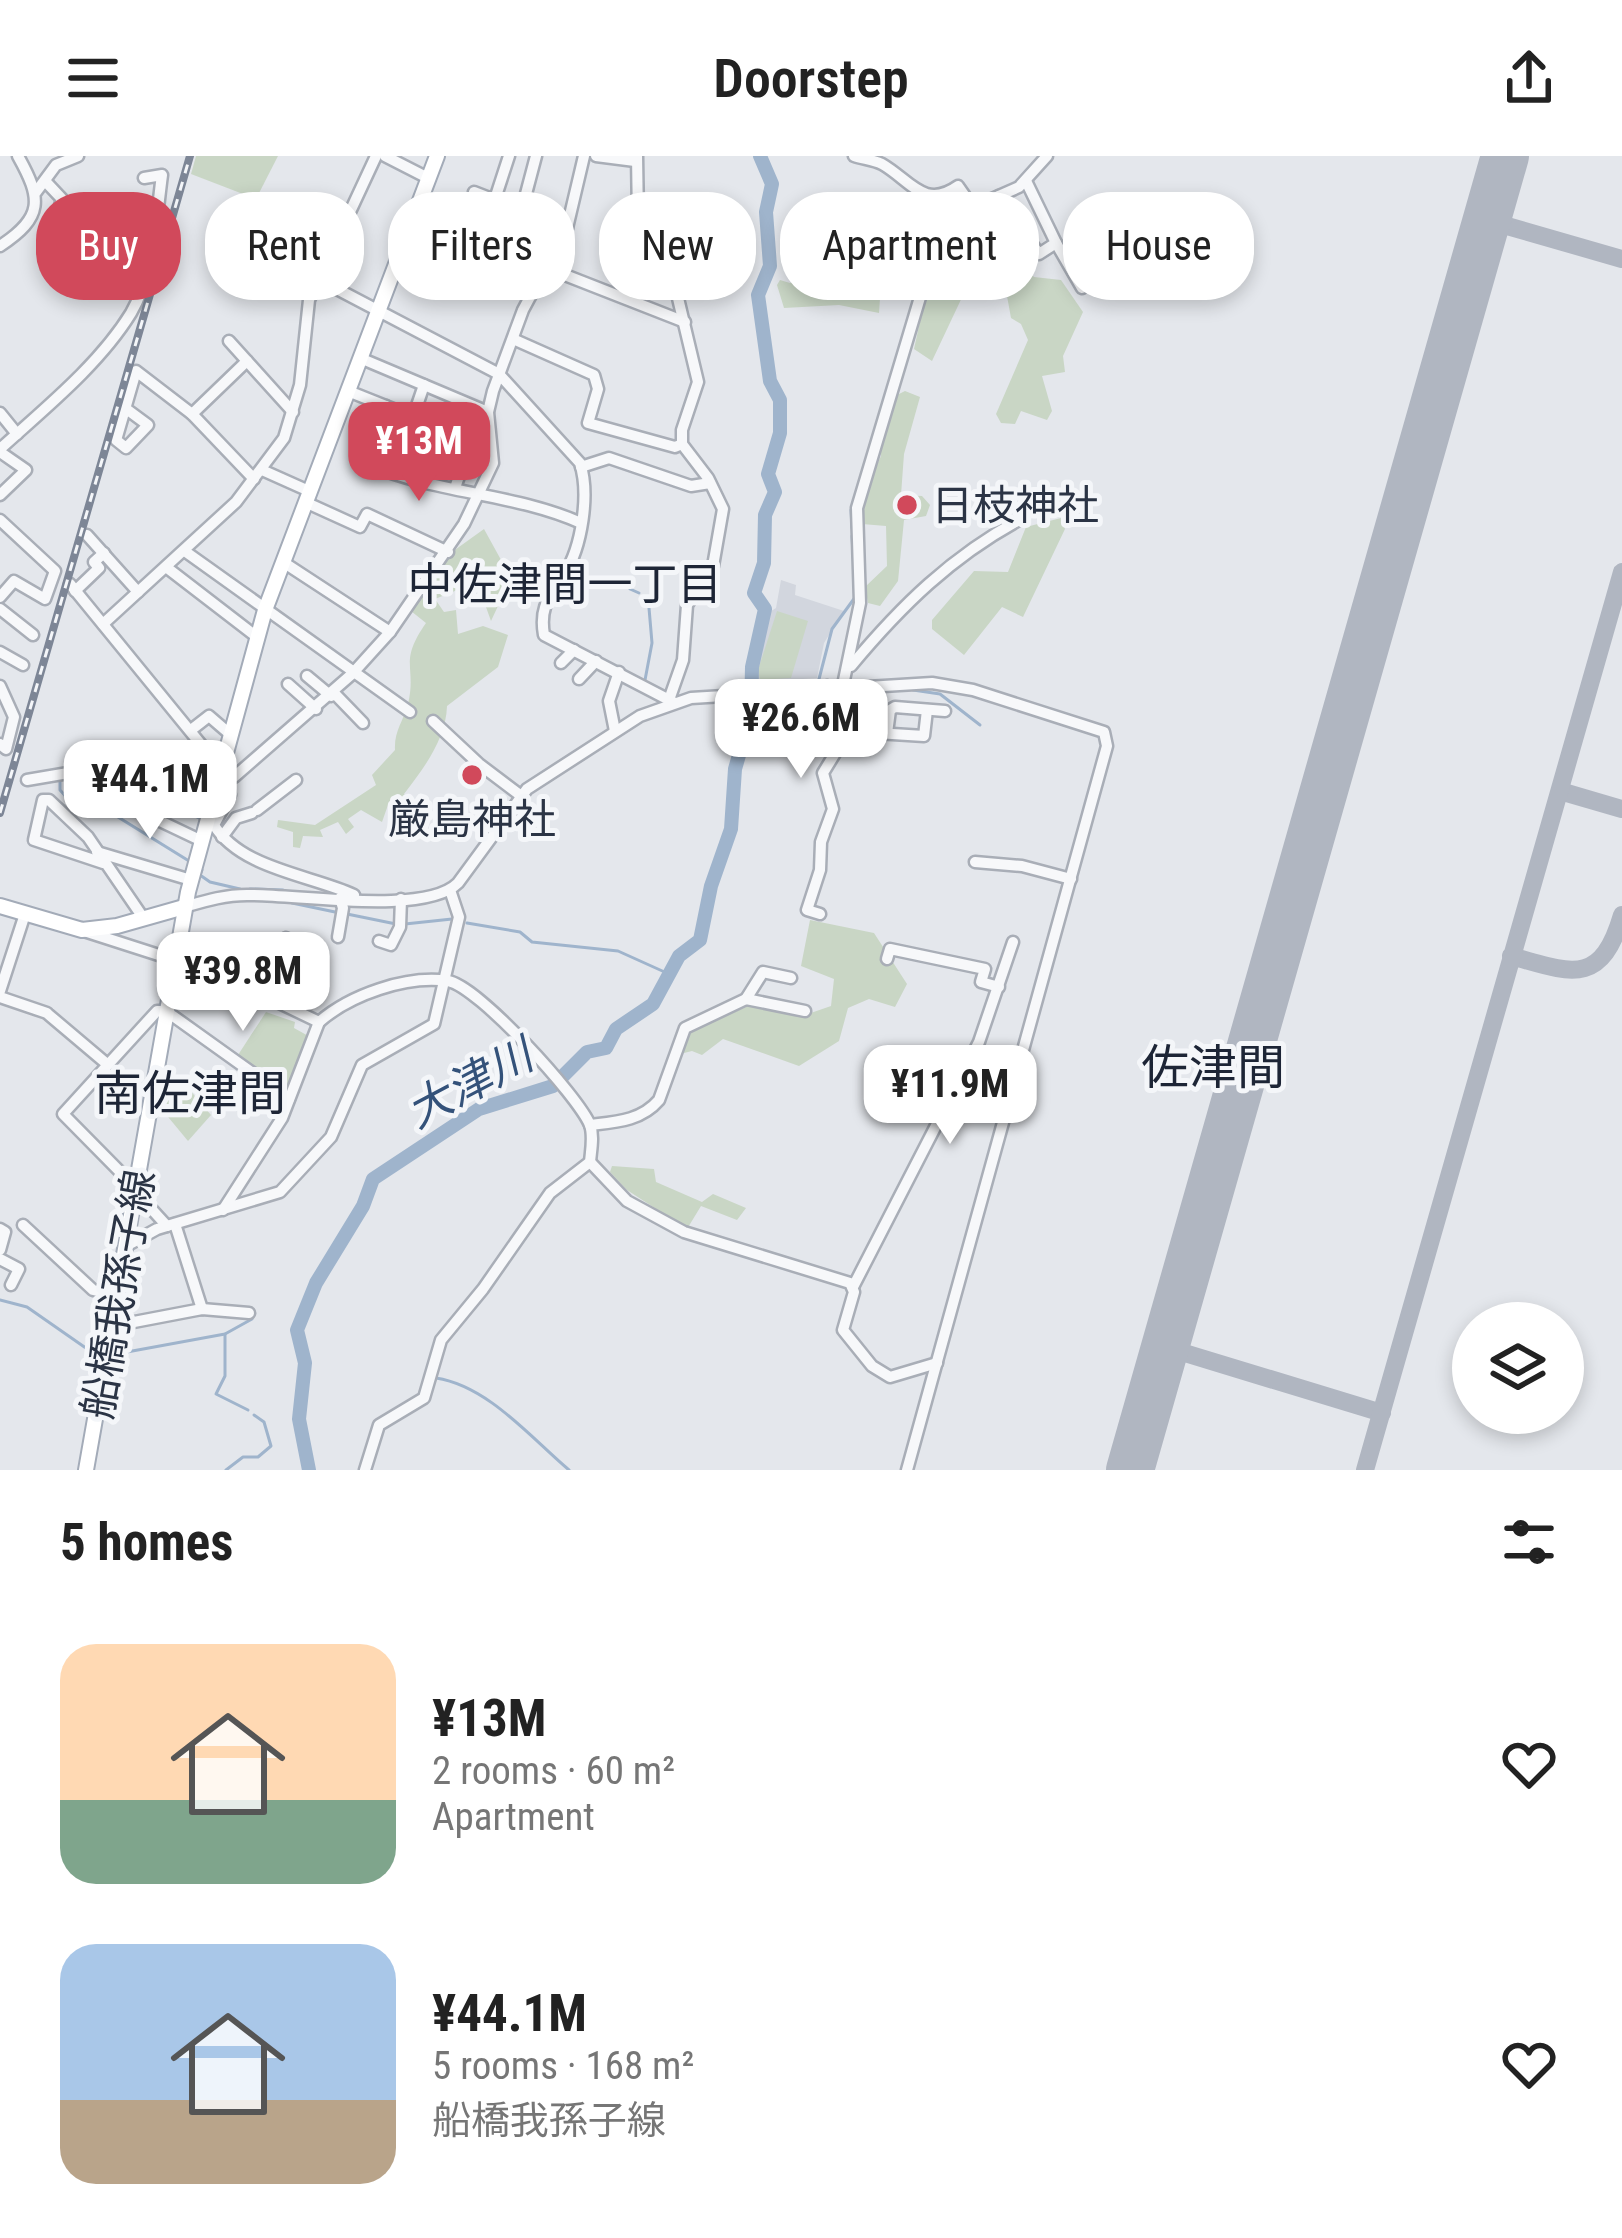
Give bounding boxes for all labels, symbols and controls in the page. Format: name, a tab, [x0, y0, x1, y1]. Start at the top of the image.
icon: menu	[60, 45, 126, 111]
icon: share	[1496, 45, 1562, 111]
text: Doorstep	[713, 47, 909, 110]
chip: Buy	[36, 192, 181, 300]
chip: Rent	[205, 192, 364, 300]
chip: Filters	[388, 192, 575, 300]
chip: New	[599, 192, 756, 300]
chip: Apartment	[780, 192, 1039, 300]
chip: House	[1063, 192, 1254, 300]
pin: ¥13M	[348, 402, 490, 504]
text: ¥13M	[375, 418, 463, 464]
place label: 日枝神社	[931, 481, 1099, 530]
marker: 日枝神社	[894, 492, 920, 518]
district label: 中佐津間一丁目	[407, 558, 723, 611]
pin: ¥26.6M	[703, 679, 899, 781]
text: ¥26.6M	[742, 695, 860, 741]
pin: ¥44.1M	[52, 740, 248, 842]
text: ¥44.1M	[91, 756, 209, 802]
marker: 厳島神社	[459, 762, 485, 788]
place label: 厳島神社	[388, 795, 556, 844]
pin: ¥39.8M	[145, 932, 341, 1034]
text: ¥39.8M	[184, 948, 302, 994]
water label: 大津川	[397, 1026, 545, 1139]
district label: 佐津間	[1141, 1039, 1285, 1096]
pin: ¥11.9M	[852, 1045, 1048, 1147]
text: ¥11.9M	[891, 1061, 1009, 1107]
district label: 南佐津間	[94, 1065, 286, 1122]
street label: 船橋我孫子線	[72, 1166, 165, 1422]
map controls	[1452, 1302, 1584, 1434]
button: layers	[1452, 1302, 1584, 1434]
icon: filters	[1496, 1509, 1562, 1575]
text: 5 homes	[60, 1513, 233, 1572]
text: ¥13M	[432, 1689, 546, 1748]
icon: home	[156, 1692, 300, 1836]
icon: heart	[1496, 1731, 1562, 1797]
text: 2 rooms · 60 m²	[432, 1748, 675, 1794]
text: Apartment	[432, 1794, 595, 1840]
text: ¥44.1M	[432, 1984, 587, 2043]
icon: home	[156, 1992, 300, 2136]
icon: heart	[1496, 2031, 1562, 2097]
text: 5 rooms · 168 m²	[432, 2043, 694, 2089]
text: 船橋我孫子線	[432, 2098, 666, 2144]

